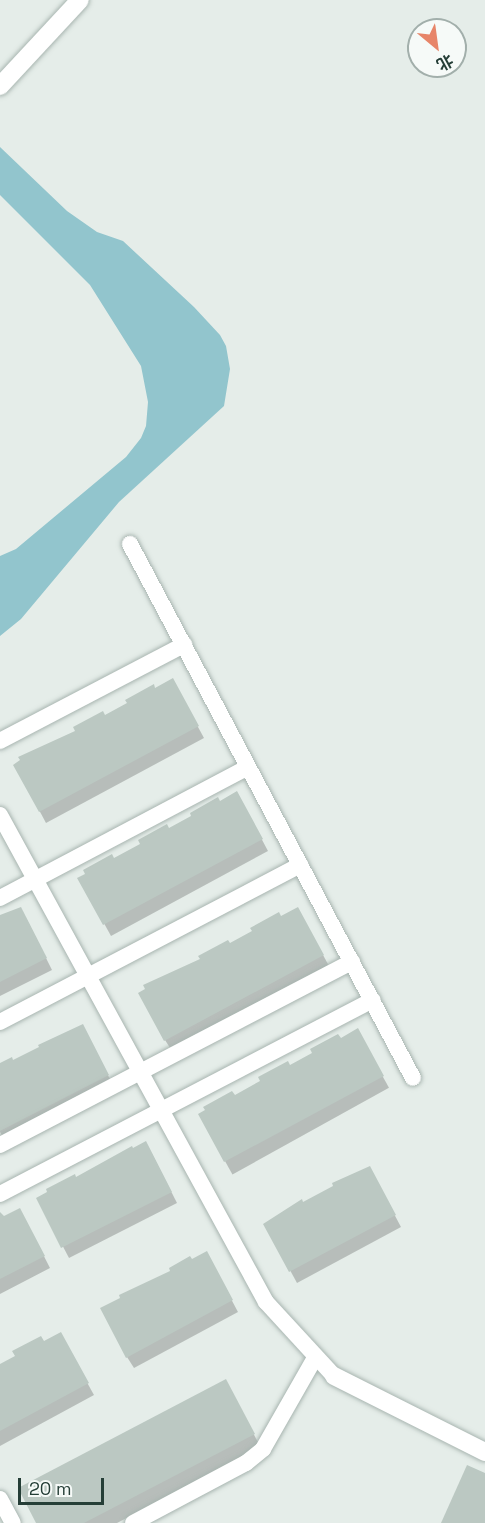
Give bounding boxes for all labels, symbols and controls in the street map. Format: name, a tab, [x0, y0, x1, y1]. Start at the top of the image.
north arrow	[407, 18, 467, 78]
text: 北	[433, 49, 457, 75]
scale bar	[21, 1466, 106, 1504]
text: 20 m	[29, 1477, 72, 1500]

